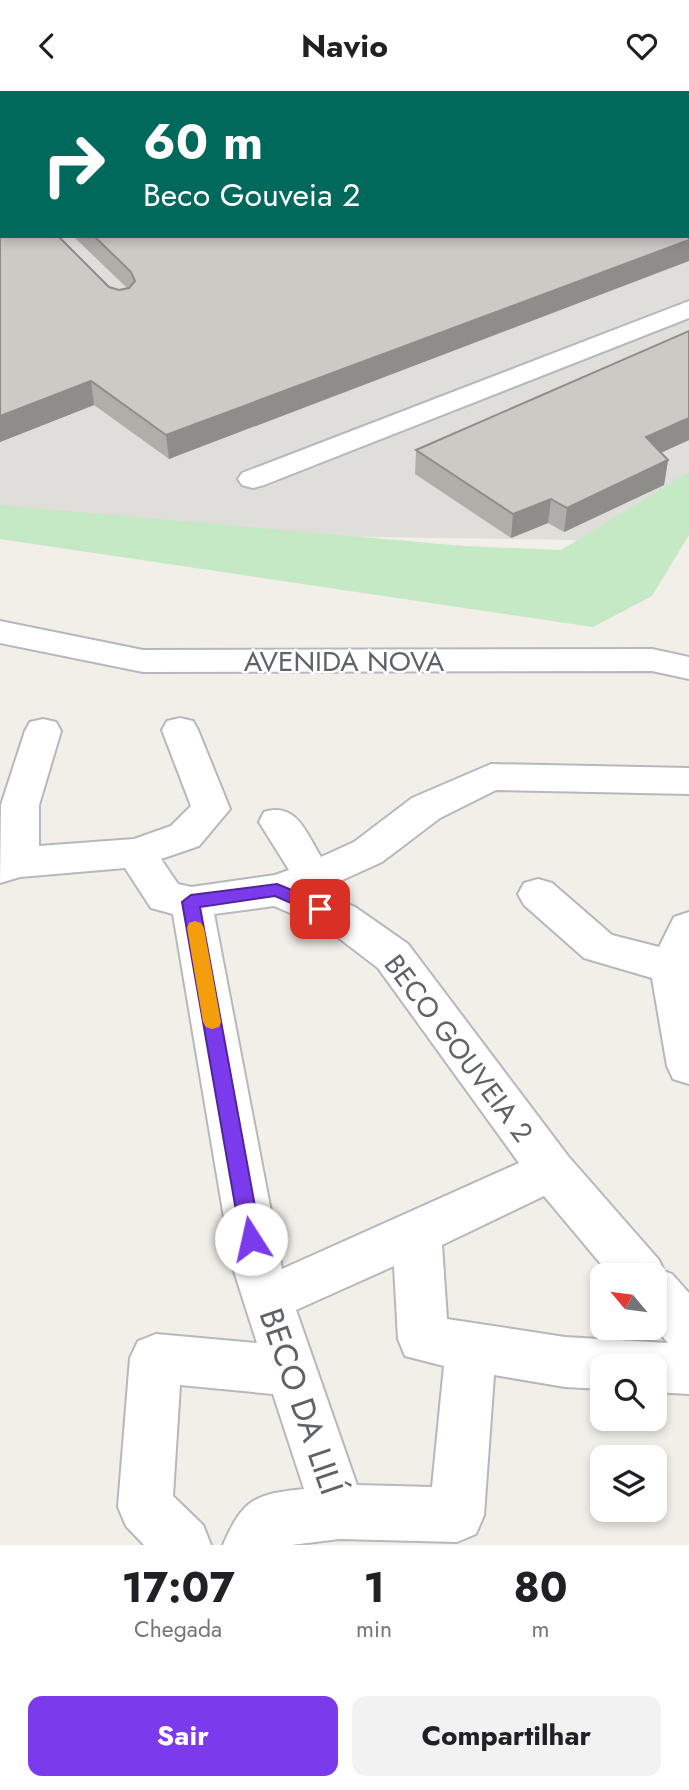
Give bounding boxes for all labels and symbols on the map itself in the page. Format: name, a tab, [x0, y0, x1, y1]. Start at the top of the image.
street label: AVENIDA NOVA	[244, 641, 445, 682]
pin	[290, 879, 350, 939]
street label: BECO GOUVEIA 2	[374, 946, 543, 1151]
position arrow	[214, 1202, 288, 1276]
north arrow	[590, 1263, 667, 1341]
street label: BECO DA LILÍ	[248, 1302, 356, 1501]

